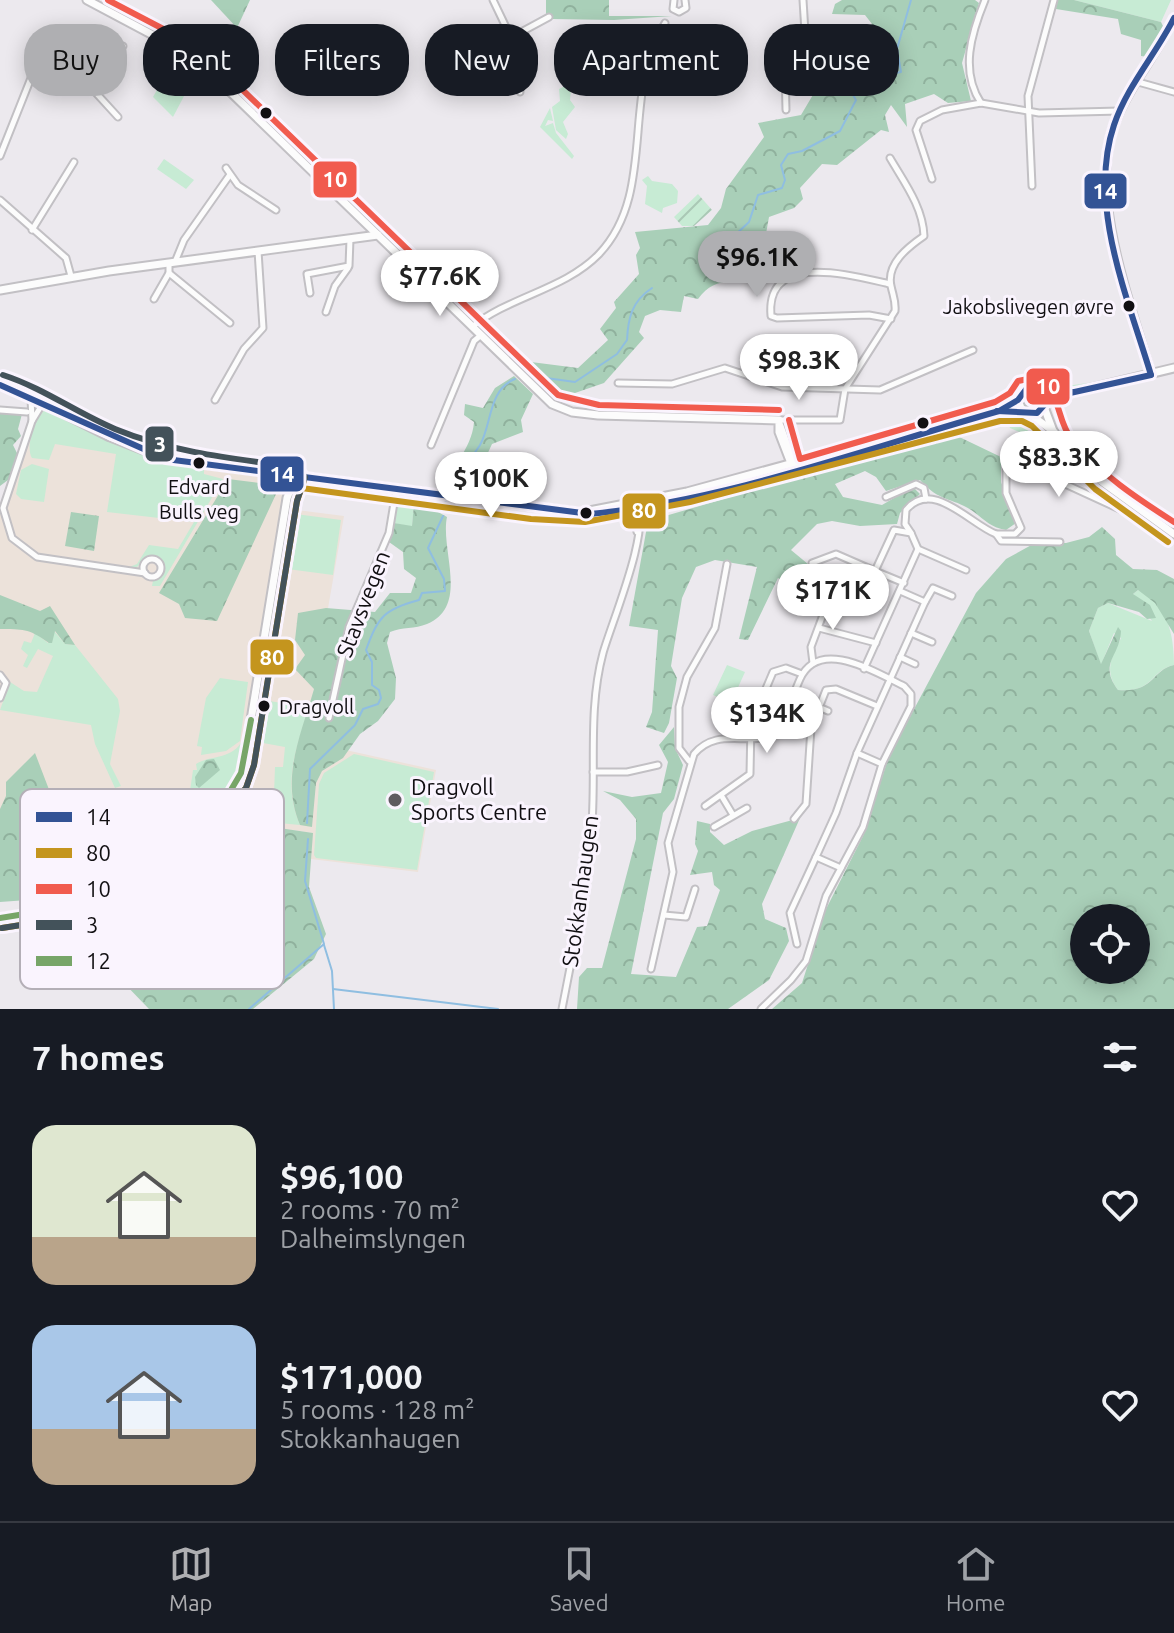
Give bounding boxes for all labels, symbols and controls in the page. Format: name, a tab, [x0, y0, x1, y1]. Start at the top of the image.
chip: Buy	[24, 24, 127, 96]
chip: Rent	[143, 24, 259, 96]
chip: Filters	[275, 24, 409, 96]
chip: New	[425, 24, 538, 96]
chip: Apartment	[554, 24, 748, 96]
chip: House	[764, 24, 899, 96]
unlabelled marker	[258, 105, 274, 121]
line badge: 10	[312, 160, 358, 199]
text: 10	[323, 166, 347, 191]
line badge: 14	[1083, 172, 1128, 210]
text: 14	[1093, 178, 1117, 203]
pin: $96.1K	[692, 231, 822, 299]
text: $96.1K	[716, 242, 798, 271]
pin: $77.6K	[375, 250, 505, 318]
text: $77.6K	[399, 261, 481, 290]
place label: Jakobslivegen øvre	[943, 295, 1114, 318]
marker: Jakobslivegen øvre	[1121, 298, 1137, 314]
pin: $98.3K	[734, 334, 864, 402]
text: $98.3K	[758, 345, 840, 374]
line badge: 10	[1025, 367, 1071, 406]
text: 10	[1036, 373, 1060, 398]
unlabelled marker	[915, 415, 931, 431]
line badge: 3	[144, 425, 175, 463]
text: 3	[154, 431, 166, 456]
pin: $83.3K	[994, 431, 1124, 499]
text: $83.3K	[1018, 442, 1100, 471]
pin: $100K	[435, 452, 547, 520]
marker: Edvard Bulls veg	[191, 455, 207, 471]
line badge: 14	[259, 455, 305, 493]
text: 14	[270, 461, 294, 486]
text: $100K	[453, 463, 529, 492]
place label: Edvard Bulls veg	[159, 475, 239, 523]
line badge: 80	[621, 492, 667, 530]
text: 80	[632, 497, 656, 522]
unlabelled marker	[578, 505, 594, 521]
street label: Stavsvegen	[331, 547, 394, 661]
pin: $171K	[777, 564, 889, 632]
text: $171K	[795, 575, 871, 604]
line badge: 80	[249, 638, 295, 676]
text: 80	[260, 644, 284, 669]
pin: $134K	[711, 687, 823, 755]
place label: Dragvoll	[279, 695, 354, 718]
marker: Dragvoll	[256, 698, 272, 714]
text: $134K	[729, 698, 805, 727]
place label: Dragvoll Sports Centre	[411, 774, 547, 824]
legend	[20, 789, 284, 989]
marker: Dragvoll Sports Centre	[386, 791, 404, 809]
text: 14	[86, 804, 111, 829]
street label: Stokkanhaugen	[556, 814, 603, 968]
text: 80	[86, 840, 111, 865]
text: 10	[86, 876, 111, 901]
map controls	[1070, 904, 1150, 984]
button: locate	[1070, 904, 1150, 984]
text: 3	[86, 912, 98, 937]
text: 12	[86, 948, 111, 973]
icon: filters	[1098, 1035, 1142, 1079]
text: 7 homes	[32, 1038, 165, 1076]
icon: home	[96, 1157, 192, 1253]
text: $96,100	[280, 1157, 403, 1195]
icon: heart	[1098, 1183, 1142, 1227]
text: 2 rooms · 70 m²	[280, 1195, 460, 1224]
text: Dalheimslyngen	[280, 1224, 466, 1253]
icon: home	[96, 1357, 192, 1453]
text: $171,000	[280, 1357, 423, 1395]
icon: heart	[1098, 1383, 1142, 1427]
text: 5 rooms · 128 m²	[280, 1395, 475, 1424]
text: Stokkanhaugen	[280, 1424, 461, 1453]
tab: Map	[169, 1542, 213, 1615]
tab: Saved	[550, 1542, 609, 1615]
tab: Home	[946, 1542, 1005, 1615]

